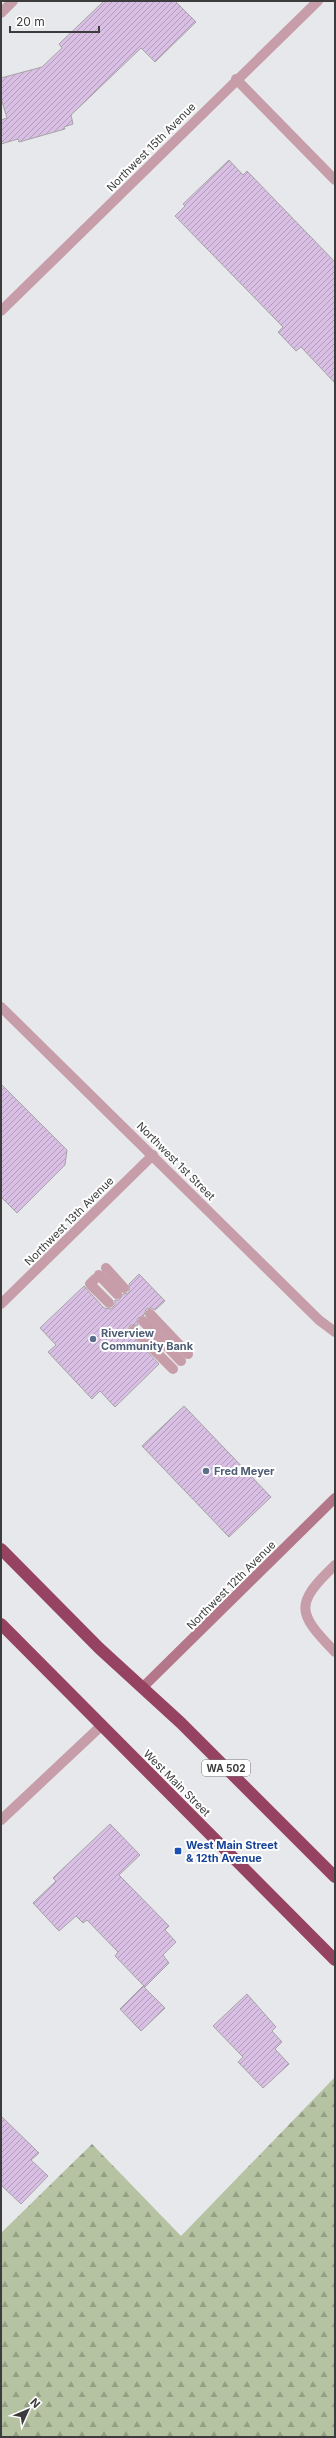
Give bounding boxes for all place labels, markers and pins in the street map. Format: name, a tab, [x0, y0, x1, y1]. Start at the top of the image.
place label: Riverview Community Bank	[101, 1326, 194, 1353]
marker: Riverview Community Bank	[88, 1334, 98, 1344]
place label: Fred Meyer	[214, 1464, 275, 1478]
marker: Fred Meyer	[201, 1466, 211, 1476]
place label: West Main Street & 12th Avenue	[186, 1838, 278, 1865]
marker: West Main Street & 12th Avenue	[173, 1846, 183, 1856]

